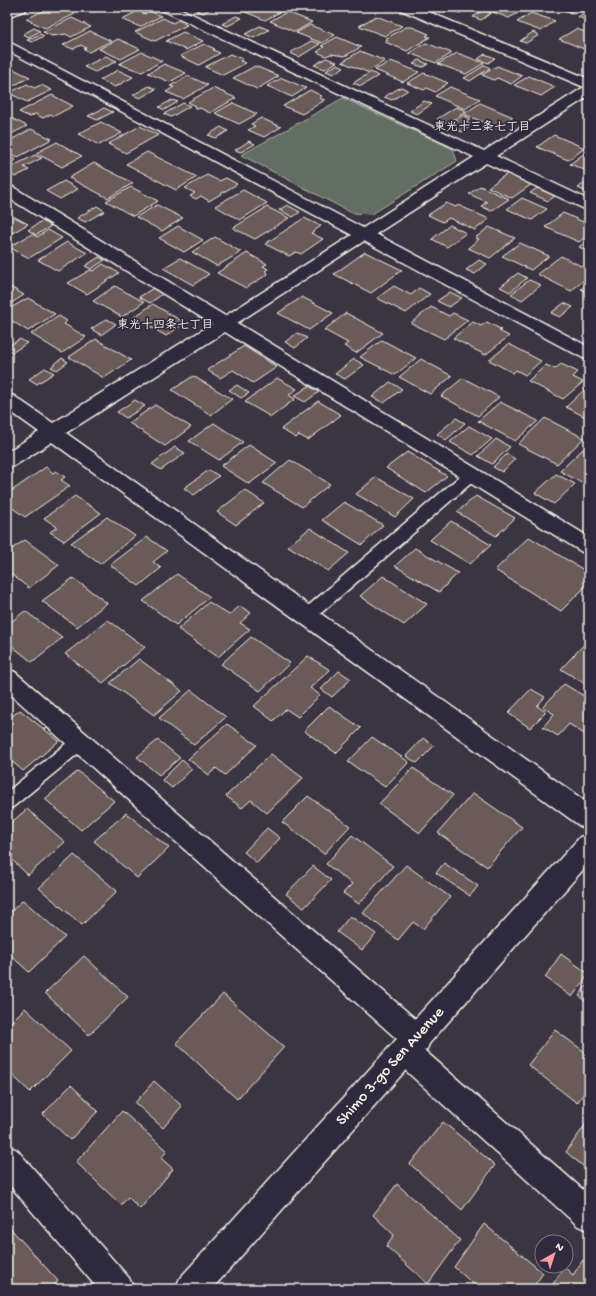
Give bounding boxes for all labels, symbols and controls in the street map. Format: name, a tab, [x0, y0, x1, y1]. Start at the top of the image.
district label: 東光十三条七丁目	[434, 120, 530, 135]
district label: 東光十四条七丁目	[117, 318, 213, 333]
street label: Shimo 3-go Sen Avenue	[333, 1003, 450, 1130]
north arrow	[534, 1234, 574, 1274]
text: N	[552, 1241, 566, 1255]

